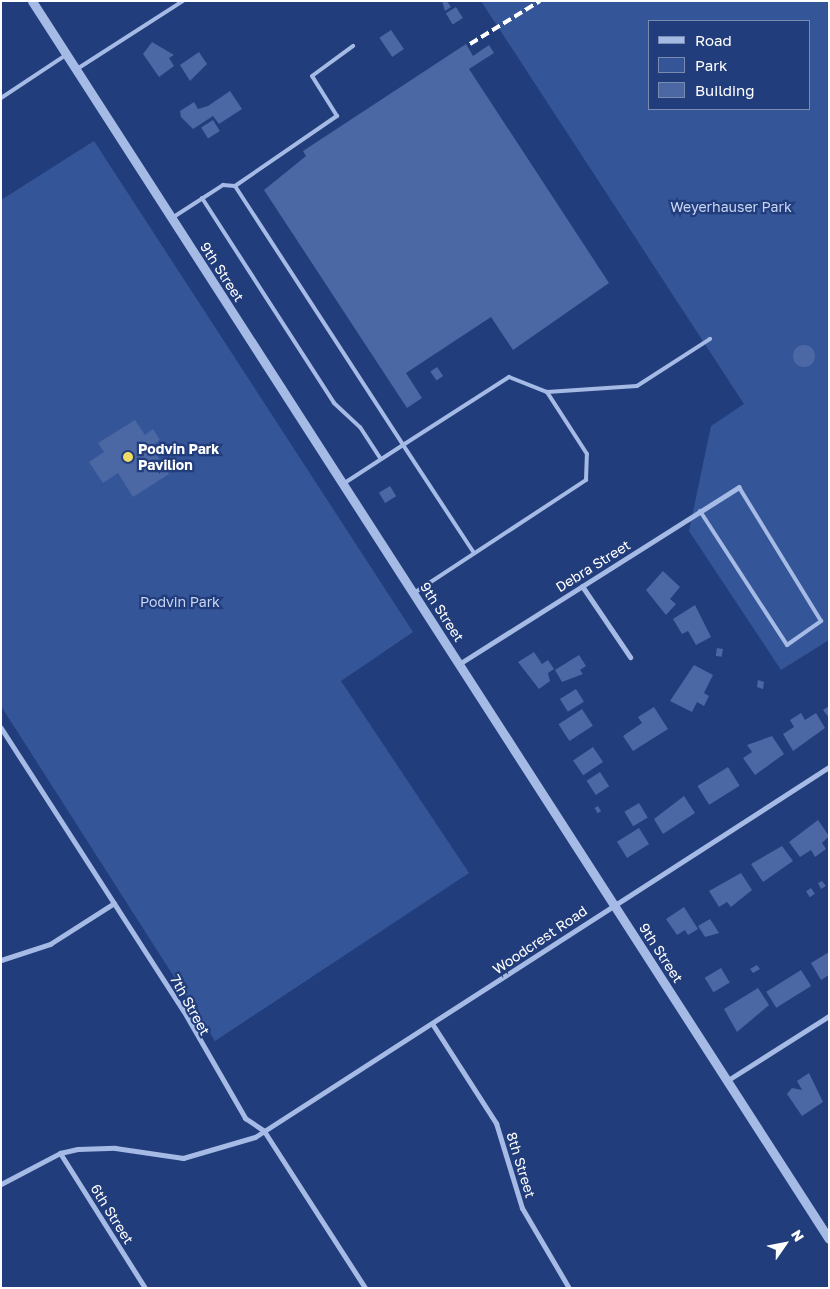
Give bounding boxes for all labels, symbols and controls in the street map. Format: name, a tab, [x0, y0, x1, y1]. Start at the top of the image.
legend	[648, 20, 810, 110]
text: Road	[695, 31, 732, 49]
text: Park	[695, 56, 727, 74]
text: Building	[695, 81, 755, 99]
park label: Weyerhauser Park	[670, 199, 792, 215]
street label: 9th Street	[197, 239, 247, 305]
place label: Podvin Park Pavilion	[138, 441, 219, 474]
marker: Podvin Park Pavilion	[122, 451, 134, 463]
street label: Debra Street	[553, 536, 633, 596]
street label: 9th Street	[417, 579, 467, 645]
park label: Podvin Park	[140, 594, 220, 610]
street label: Woodcrest Road	[490, 902, 590, 978]
street label: 9th Street	[636, 920, 686, 986]
street label: 7th Street	[167, 972, 213, 1038]
street label: 8th Street	[503, 1130, 539, 1200]
street label: 6th Street	[87, 1181, 137, 1247]
north arrow	[760, 1219, 810, 1269]
text: N	[788, 1226, 808, 1245]

